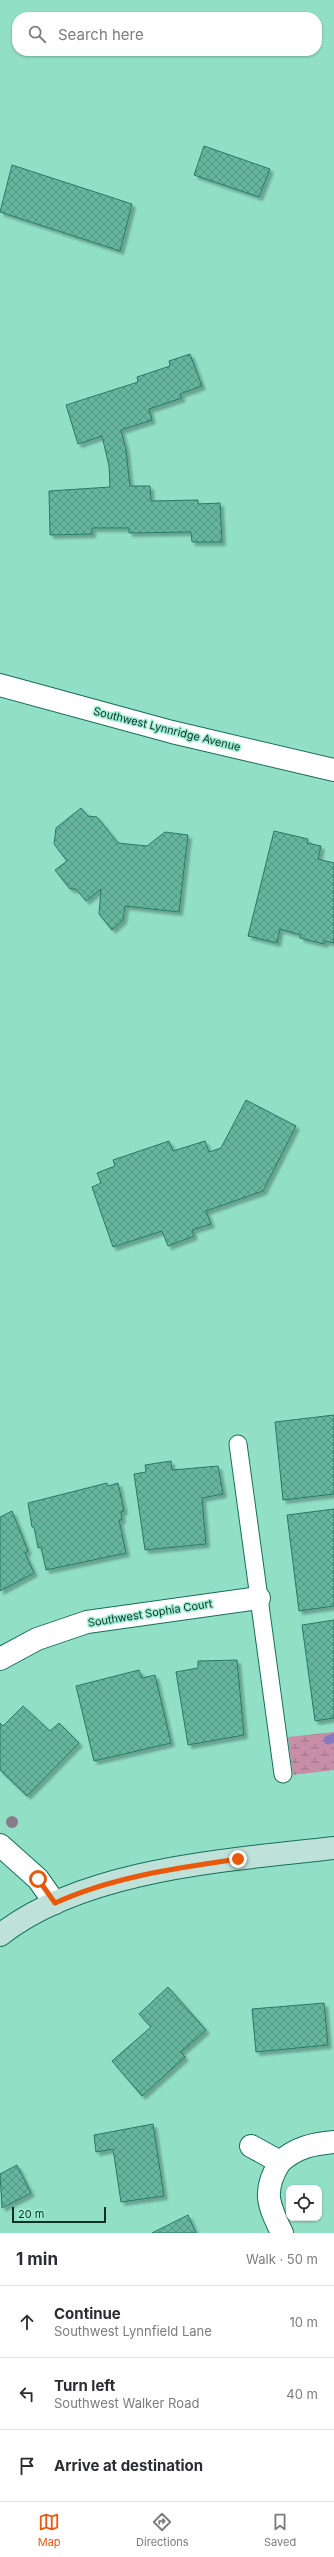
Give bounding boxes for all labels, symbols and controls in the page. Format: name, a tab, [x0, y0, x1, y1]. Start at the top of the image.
search box	[12, 12, 322, 56]
icon: search	[26, 23, 48, 45]
text: Search here	[58, 25, 144, 44]
street label: Southwest Lynnridge Avenue	[92, 704, 242, 754]
street label: Southwest Sophia Court	[87, 1596, 214, 1630]
route end	[229, 1850, 247, 1868]
route start	[29, 1870, 47, 1888]
map controls	[286, 2185, 322, 2221]
button: locate	[286, 2185, 322, 2221]
scale bar	[12, 2205, 106, 2224]
text: 20 m	[18, 2207, 44, 2221]
text: 1 min	[16, 2249, 58, 2269]
text: Walk · 50 m	[246, 2251, 318, 2267]
text: Continue	[54, 2304, 121, 2323]
icon: ahead	[16, 2311, 38, 2333]
text: 10 m	[289, 2314, 318, 2330]
text: Southwest Lynnfield Lane	[54, 2323, 212, 2339]
text: Turn left	[54, 2376, 115, 2395]
icon: left	[16, 2383, 38, 2405]
text: 40 m	[286, 2386, 318, 2402]
text: Southwest Walker Road	[54, 2395, 199, 2411]
icon: arrive	[16, 2455, 38, 2477]
text: Arrive at destination	[54, 2456, 203, 2475]
tab: Map	[38, 2511, 61, 2549]
tab: Directions	[136, 2511, 189, 2549]
tab: Saved	[264, 2511, 296, 2549]

